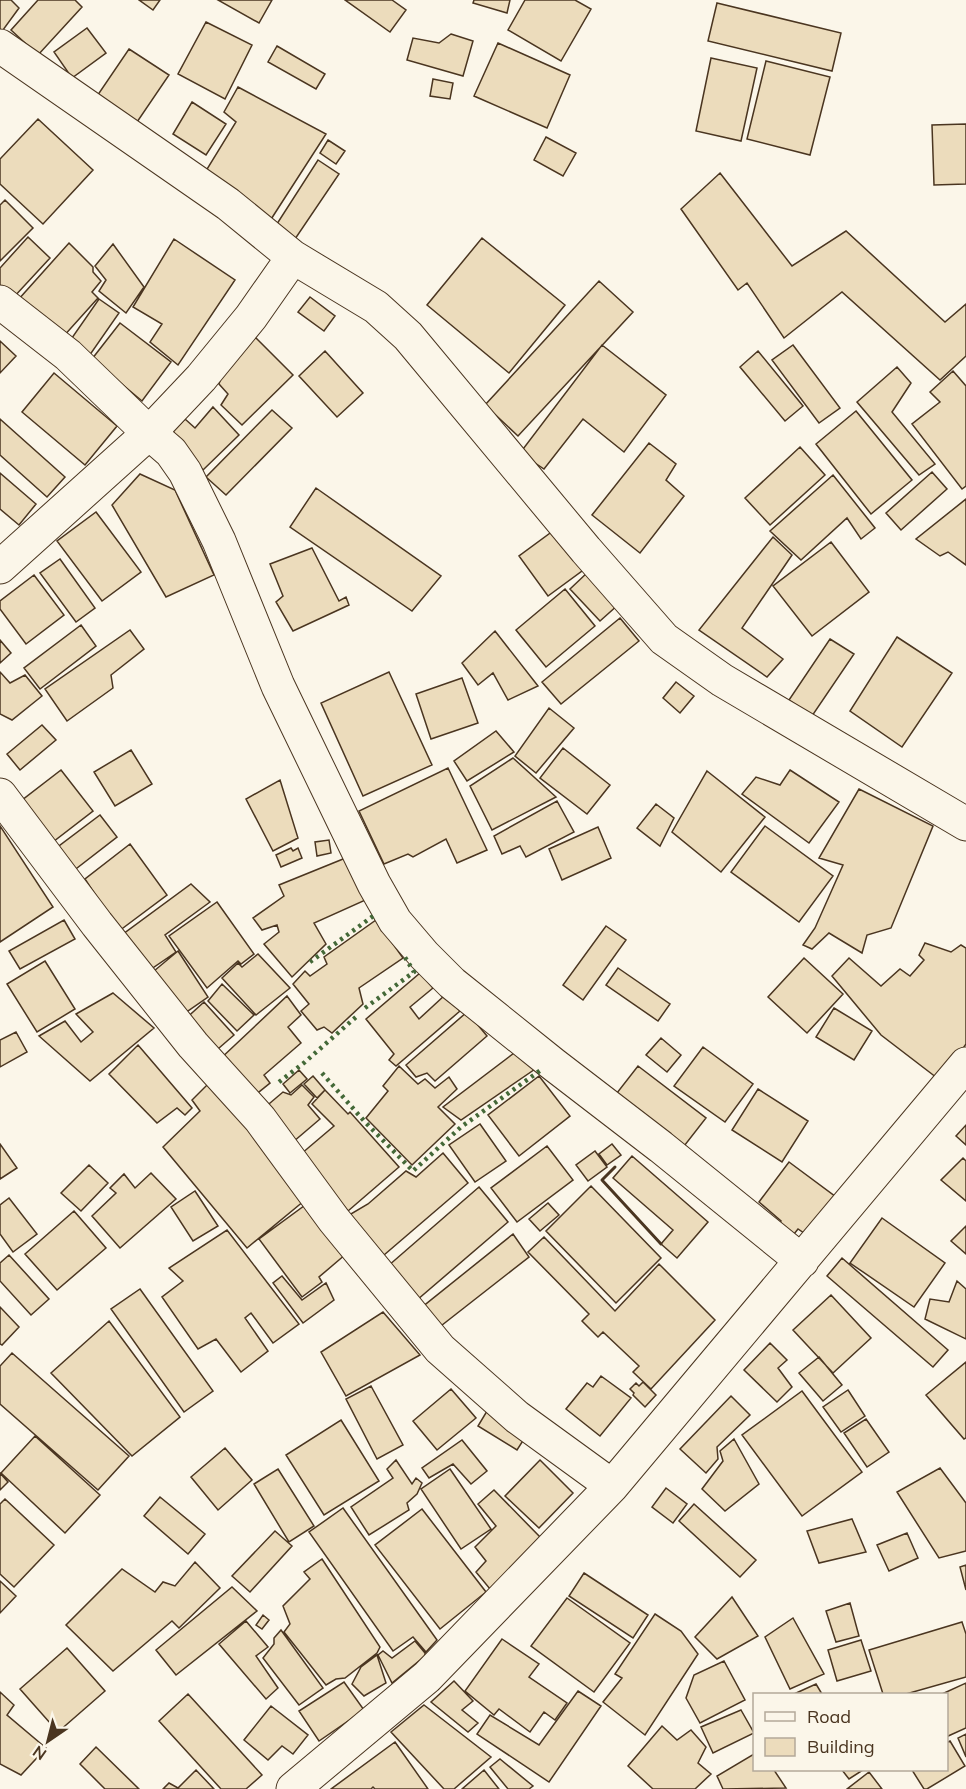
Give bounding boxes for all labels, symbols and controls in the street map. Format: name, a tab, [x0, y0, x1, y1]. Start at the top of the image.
legend	[753, 1693, 948, 1771]
text: Road	[807, 1705, 851, 1728]
north arrow	[18, 1711, 78, 1771]
text: Building	[807, 1735, 875, 1758]
text: N	[29, 1742, 50, 1765]

